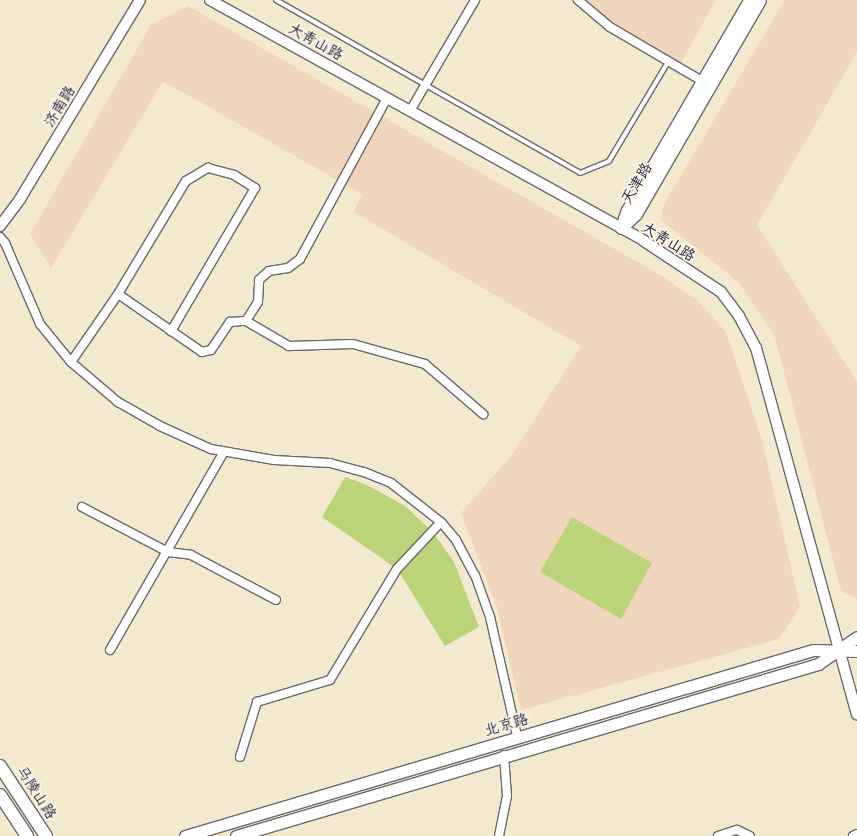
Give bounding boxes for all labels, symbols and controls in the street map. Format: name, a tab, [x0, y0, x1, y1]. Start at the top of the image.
street label: 大青山路	[285, 19, 347, 63]
street label: 济南路	[40, 82, 78, 130]
street label: 天津路	[617, 159, 655, 207]
street label: 大青山路	[639, 217, 699, 265]
street label: 北京路	[482, 709, 530, 739]
street label: 马陵山路	[13, 762, 61, 822]

